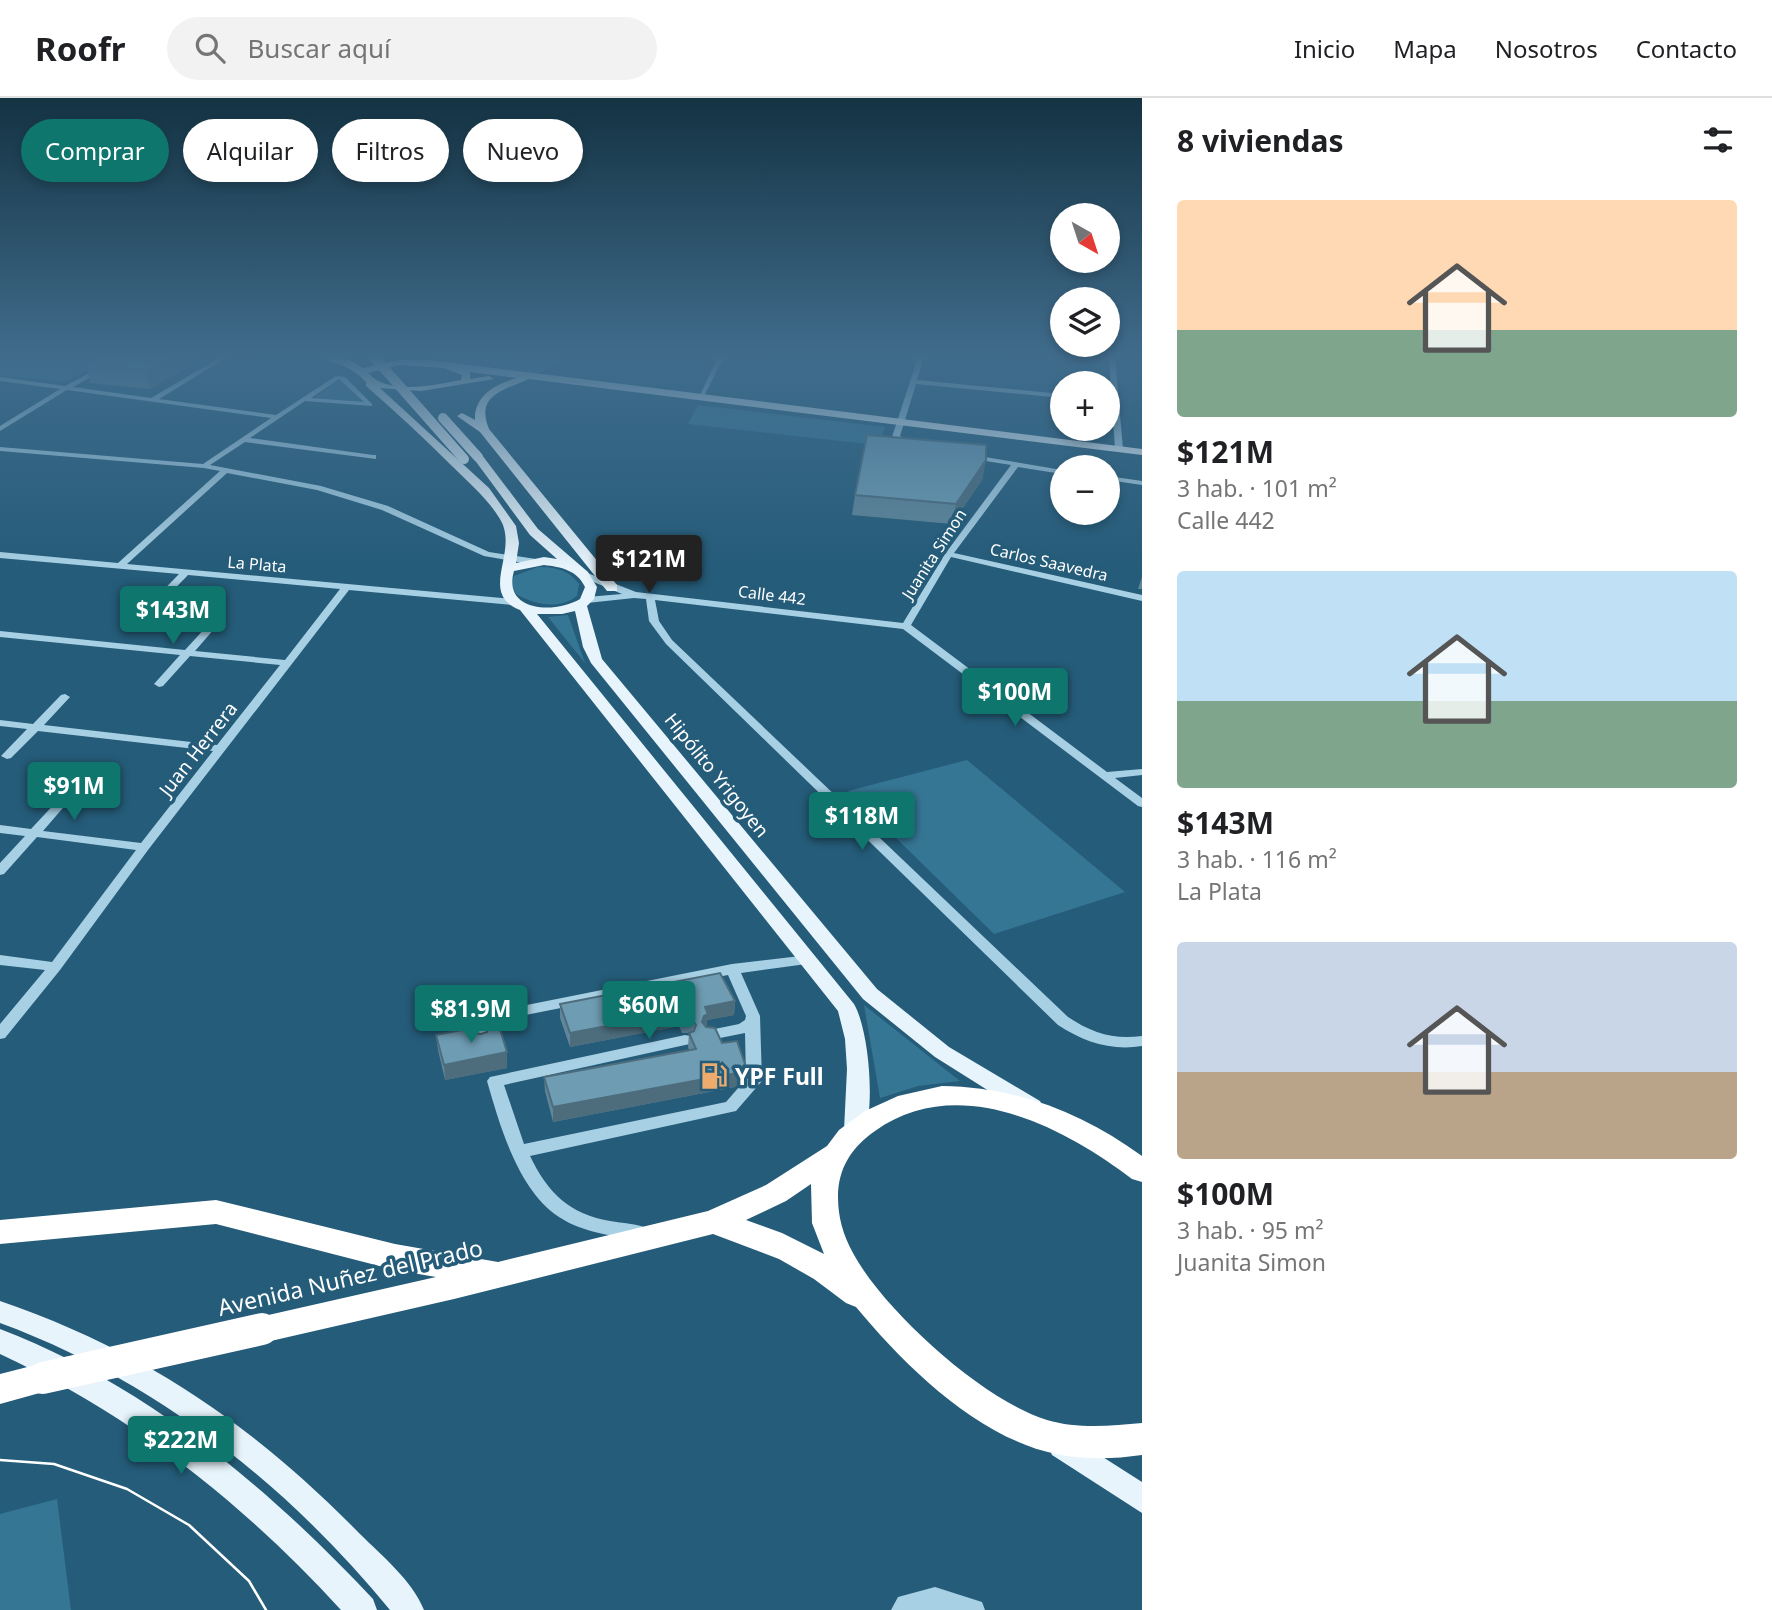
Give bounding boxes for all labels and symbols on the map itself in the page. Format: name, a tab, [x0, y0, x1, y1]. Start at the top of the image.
north arrow	[1050, 203, 1120, 273]
street label: Juanita Simon	[895, 505, 971, 605]
pin: $121M	[600, 536, 698, 595]
street label: Carlos Saavedra	[988, 538, 1110, 586]
street label: La Plata	[227, 550, 287, 578]
street label: Calle 442	[737, 580, 807, 610]
pin: $143M	[124, 587, 222, 646]
pin: $100M	[966, 668, 1064, 728]
street label: Juan Herrera	[152, 696, 243, 803]
street label: Hipólito Yrigoyen	[659, 707, 775, 843]
pin: $91M	[33, 762, 115, 822]
pin: $118M	[813, 792, 911, 852]
pin: $60M	[608, 982, 690, 1041]
pin: $81.9M	[414, 986, 528, 1045]
place label: YPF Full	[735, 1060, 824, 1092]
fuel station icon: YPF Full	[699, 1061, 729, 1091]
street label: Avenida Nuñez del Prado	[214, 1231, 486, 1323]
pin: $222M	[132, 1416, 230, 1476]

